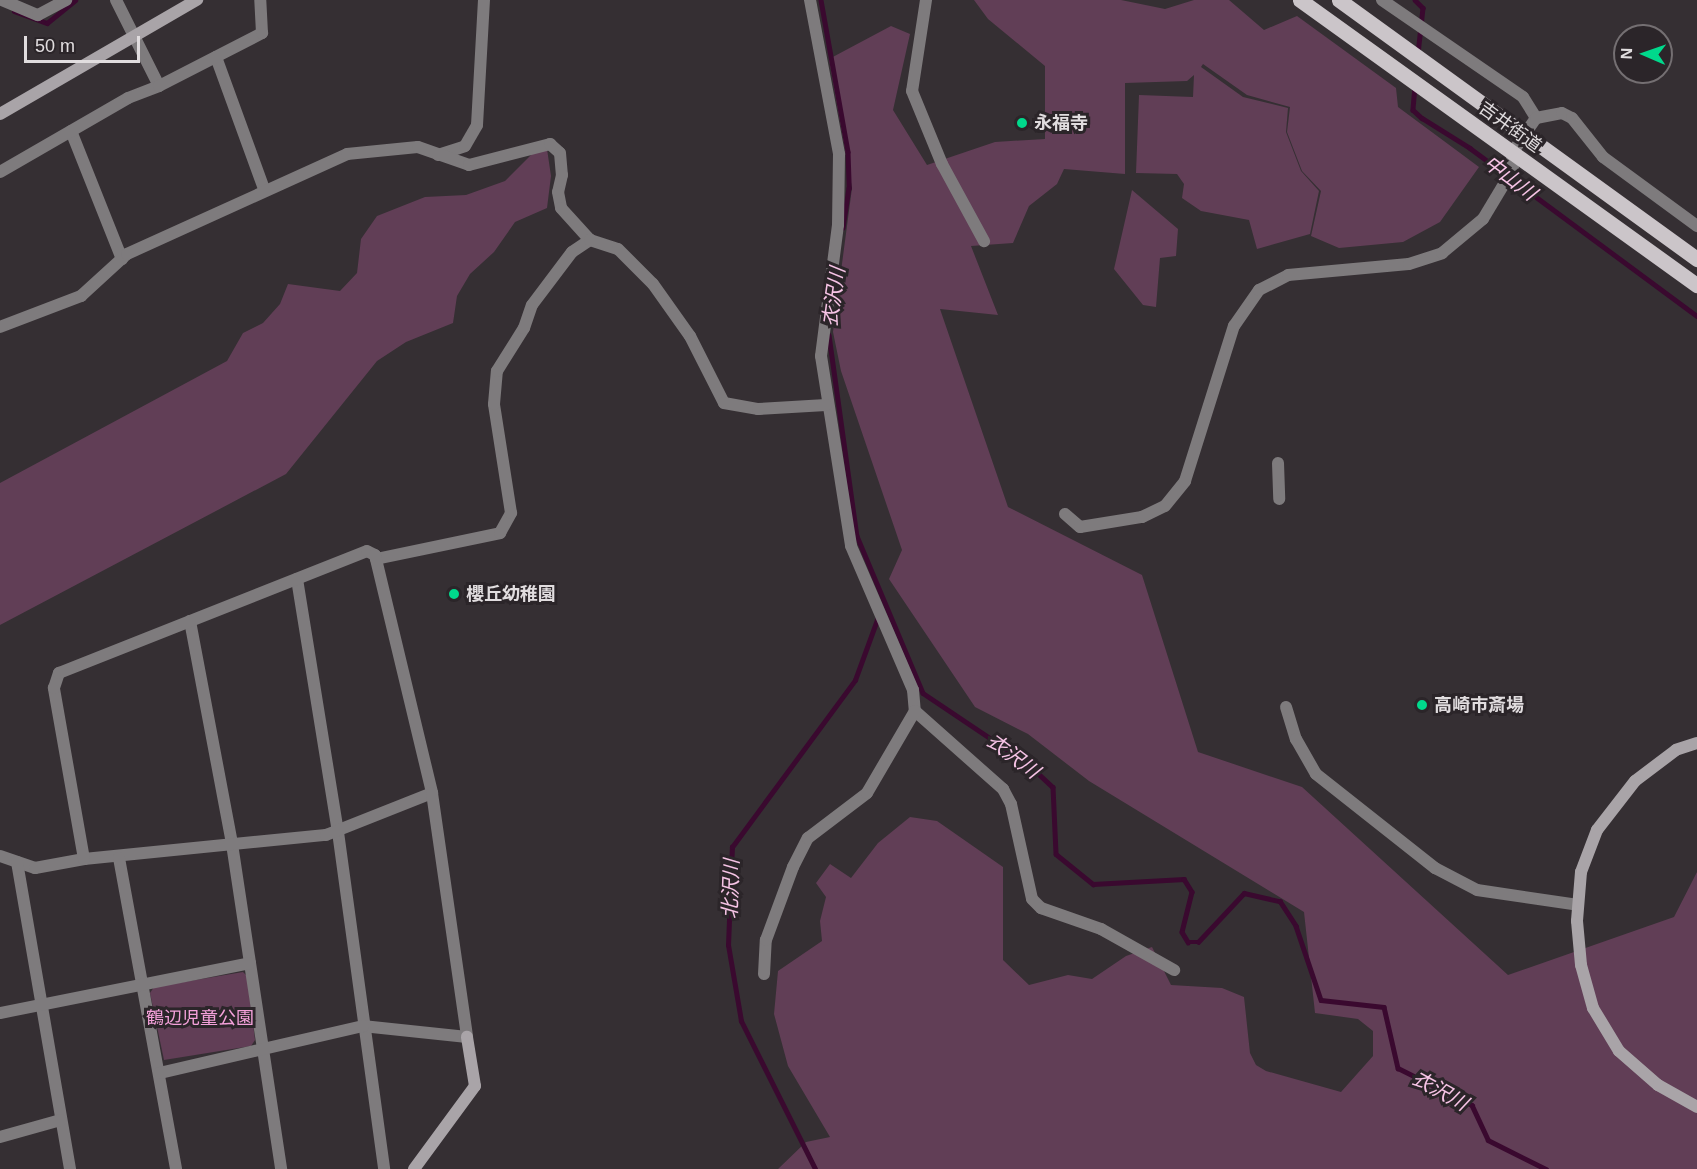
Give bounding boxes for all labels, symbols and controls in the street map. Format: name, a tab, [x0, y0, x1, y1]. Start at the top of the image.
scale bar	[27, 24, 142, 62]
north arrow	[1613, 24, 1673, 84]
text: 50 m	[35, 36, 75, 56]
text: N	[1618, 47, 1635, 59]
street label: 吉井街道	[1475, 97, 1545, 157]
place label: 永福寺	[1034, 112, 1088, 134]
marker: 永福寺	[1015, 116, 1029, 130]
water label: 中山川	[1479, 150, 1541, 206]
water label: 衣沢川	[818, 266, 850, 328]
place label: 櫻丘幼稚園	[466, 583, 556, 605]
marker: 櫻丘幼稚園	[447, 587, 461, 601]
place label: 高崎市斎場	[1434, 694, 1524, 716]
marker: 高崎市斎場	[1415, 698, 1429, 712]
water label: 衣沢川	[982, 728, 1044, 784]
water label: 北沢川	[718, 859, 744, 919]
park label: 鶴辺児童公園	[146, 1007, 254, 1029]
water label: 衣沢川	[1408, 1066, 1472, 1116]

